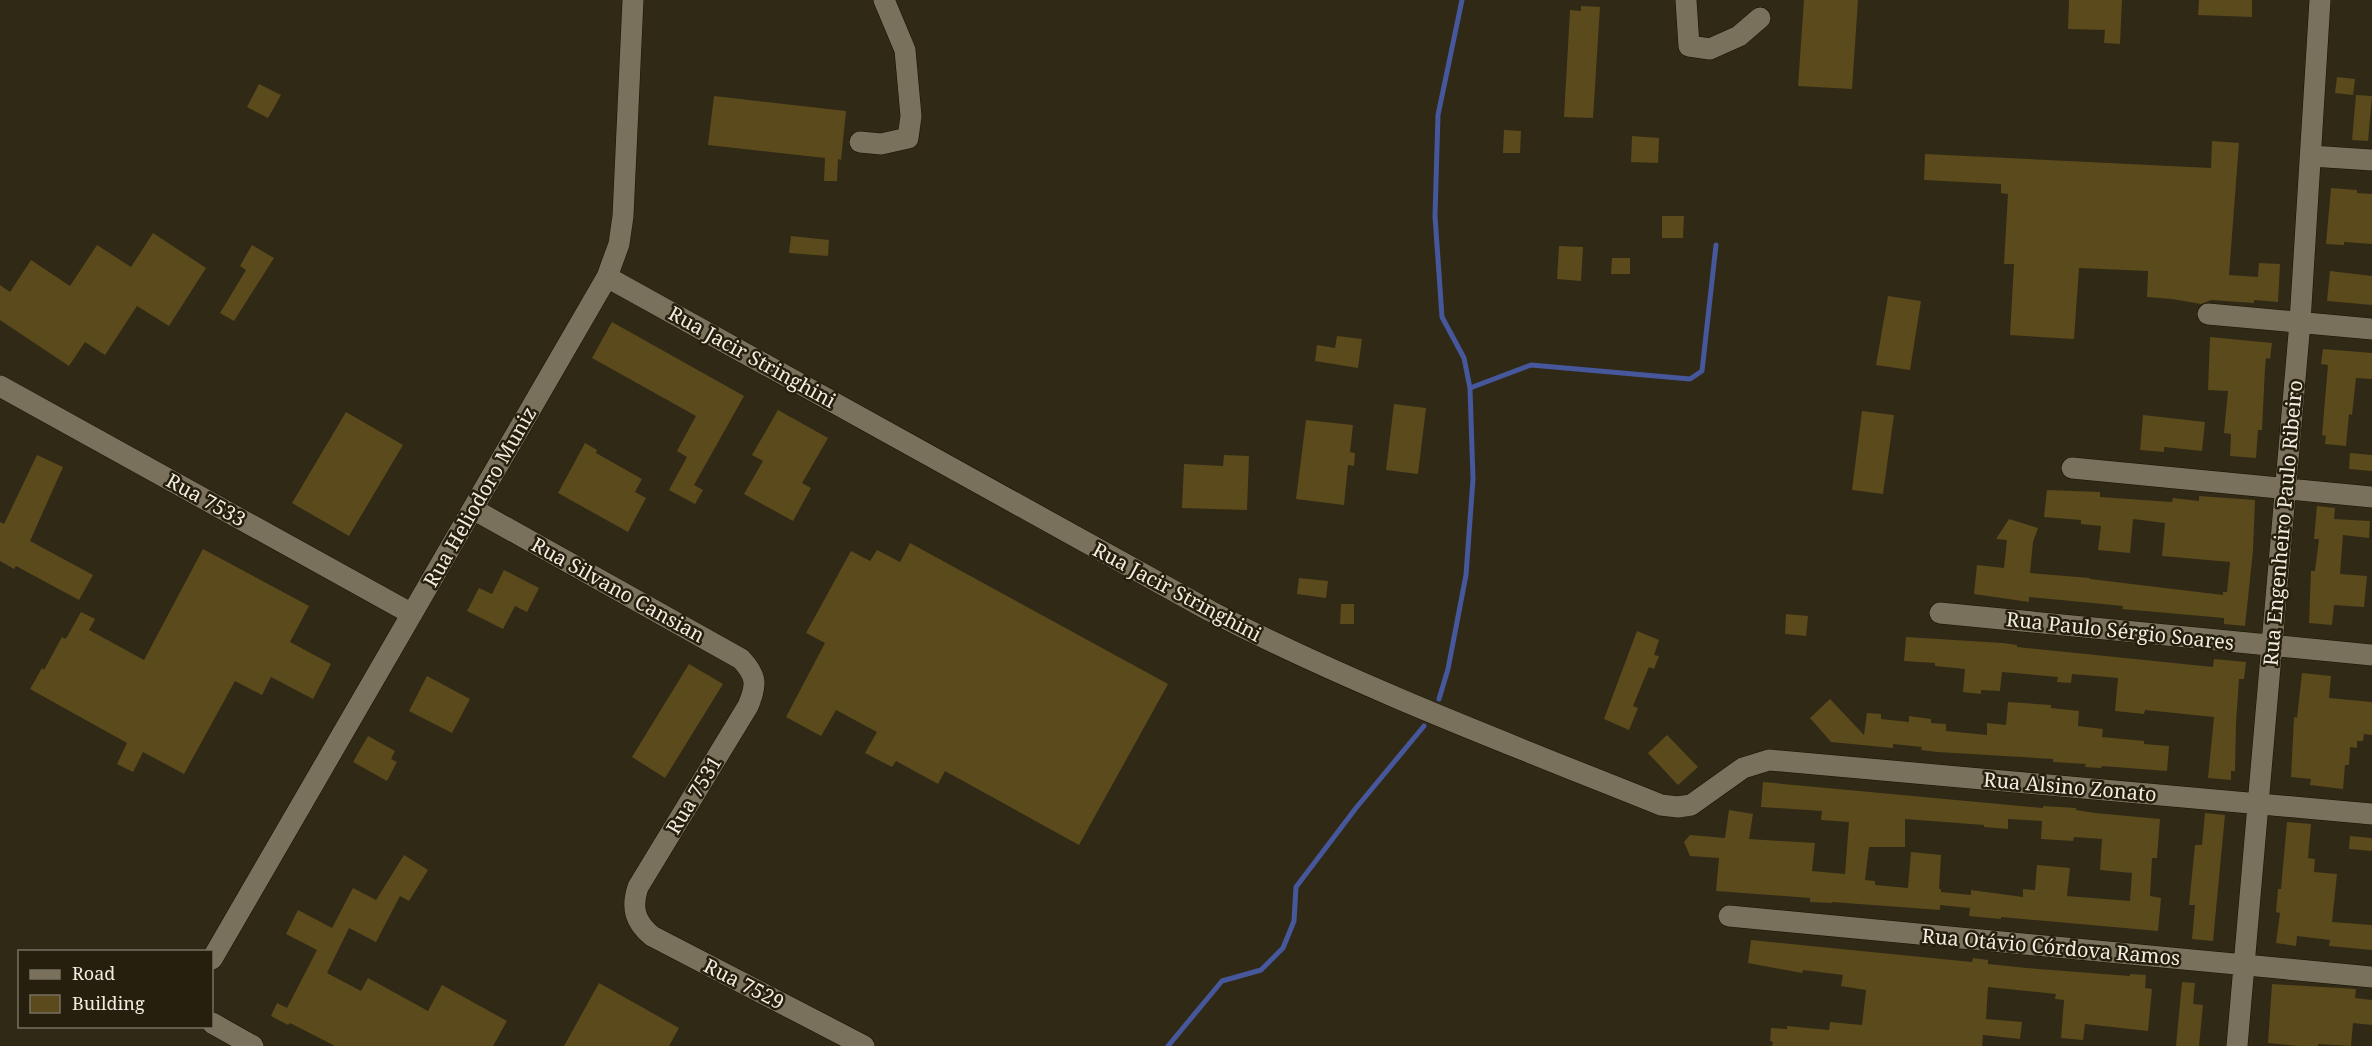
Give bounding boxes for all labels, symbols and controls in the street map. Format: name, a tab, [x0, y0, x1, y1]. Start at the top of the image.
street label: Rua Jacir Stringhini	[664, 299, 841, 414]
street label: Rua Engenheiro Paulo Ribeiro	[2257, 379, 2308, 667]
street label: Rua Heliodoro Muniz	[417, 402, 542, 592]
street label: Rua 7533	[162, 467, 251, 532]
street label: Rua Silvano Cansian	[527, 531, 710, 649]
street label: Rua Jacir Stringhini	[1088, 536, 1267, 648]
street label: Rua Paulo Sérgio Soares	[2005, 605, 2235, 656]
street label: Rua 7531	[660, 751, 728, 839]
street label: Rua Alsino Zonato	[1982, 765, 2158, 808]
street label: Rua Otávio Córdova Ramos	[1921, 922, 2181, 971]
legend	[18, 950, 213, 1028]
street label: Rua 7529	[699, 952, 789, 1015]
text: Road	[72, 961, 115, 985]
text: Building	[72, 991, 145, 1015]

